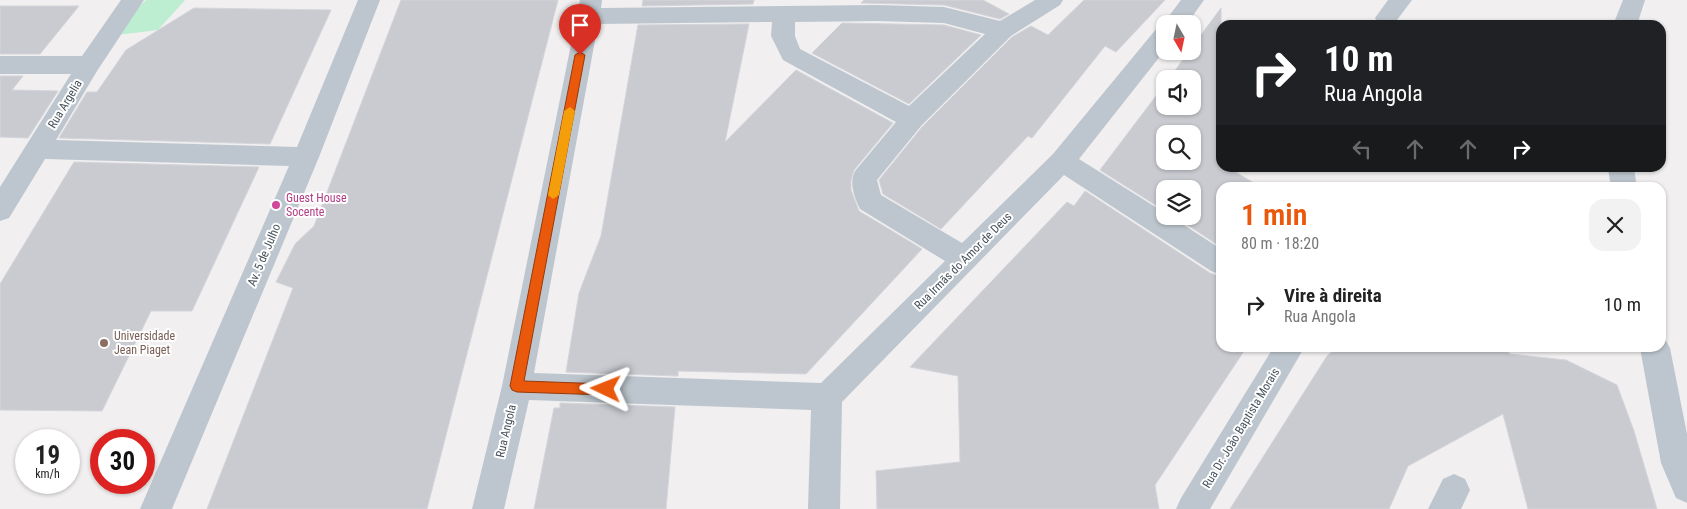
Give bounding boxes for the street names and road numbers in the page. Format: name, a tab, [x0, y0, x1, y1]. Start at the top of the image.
street label: Rua Argelia	[45, 77, 85, 131]
street label: Rua Irmãs do Amor de Deus	[912, 210, 1014, 312]
street label: Av. 5 de Julho	[245, 222, 283, 288]
street label: Rua Dr. João Baptista Morais	[1200, 366, 1282, 490]
street label: Rua Angola	[493, 403, 519, 459]

